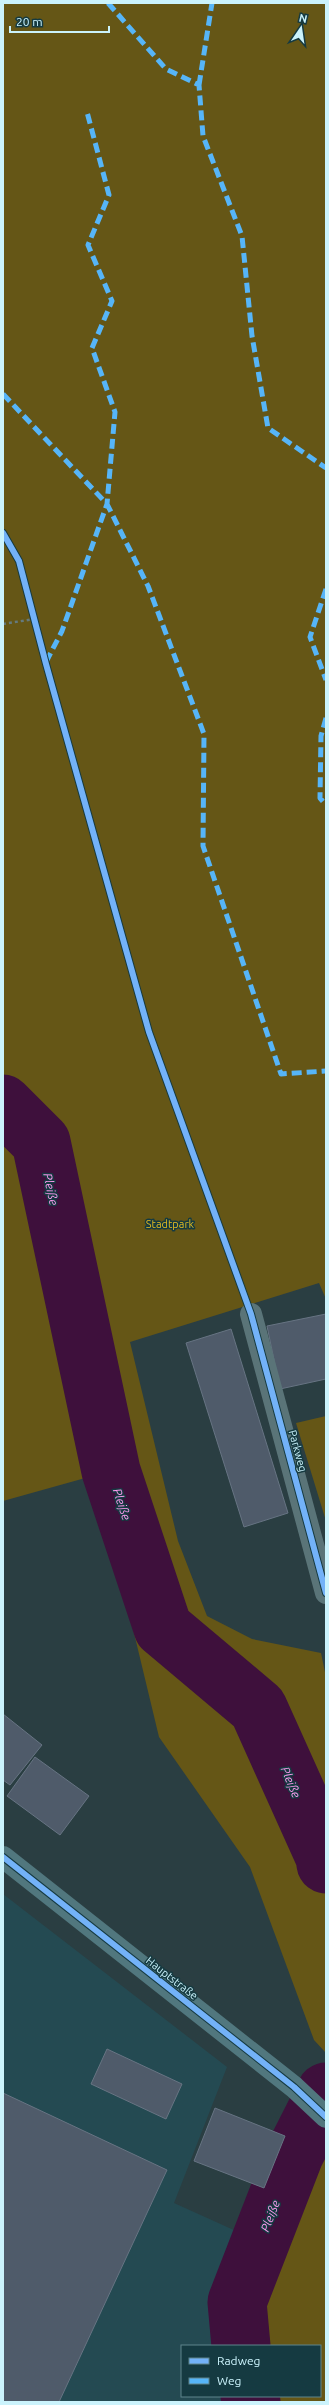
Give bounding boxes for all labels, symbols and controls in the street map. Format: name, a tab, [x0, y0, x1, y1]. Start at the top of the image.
scale bar	[10, 8, 109, 34]
north arrow	[281, 8, 321, 48]
text: N	[298, 11, 309, 25]
text: 20 m	[16, 15, 43, 28]
water label: Pleiße	[41, 1172, 61, 1206]
park label: Stadtpark	[146, 1218, 195, 1230]
street label: Parkweg	[287, 1429, 309, 1473]
water label: Pleiße	[111, 1486, 133, 1522]
water label: Pleiße	[279, 1764, 303, 1800]
street label: Hauptstraße	[144, 1954, 200, 2002]
water label: Pleiße	[258, 2198, 282, 2234]
legend	[181, 2345, 321, 2397]
text: Radweg	[217, 2354, 260, 2367]
text: Weg	[217, 2374, 241, 2387]

